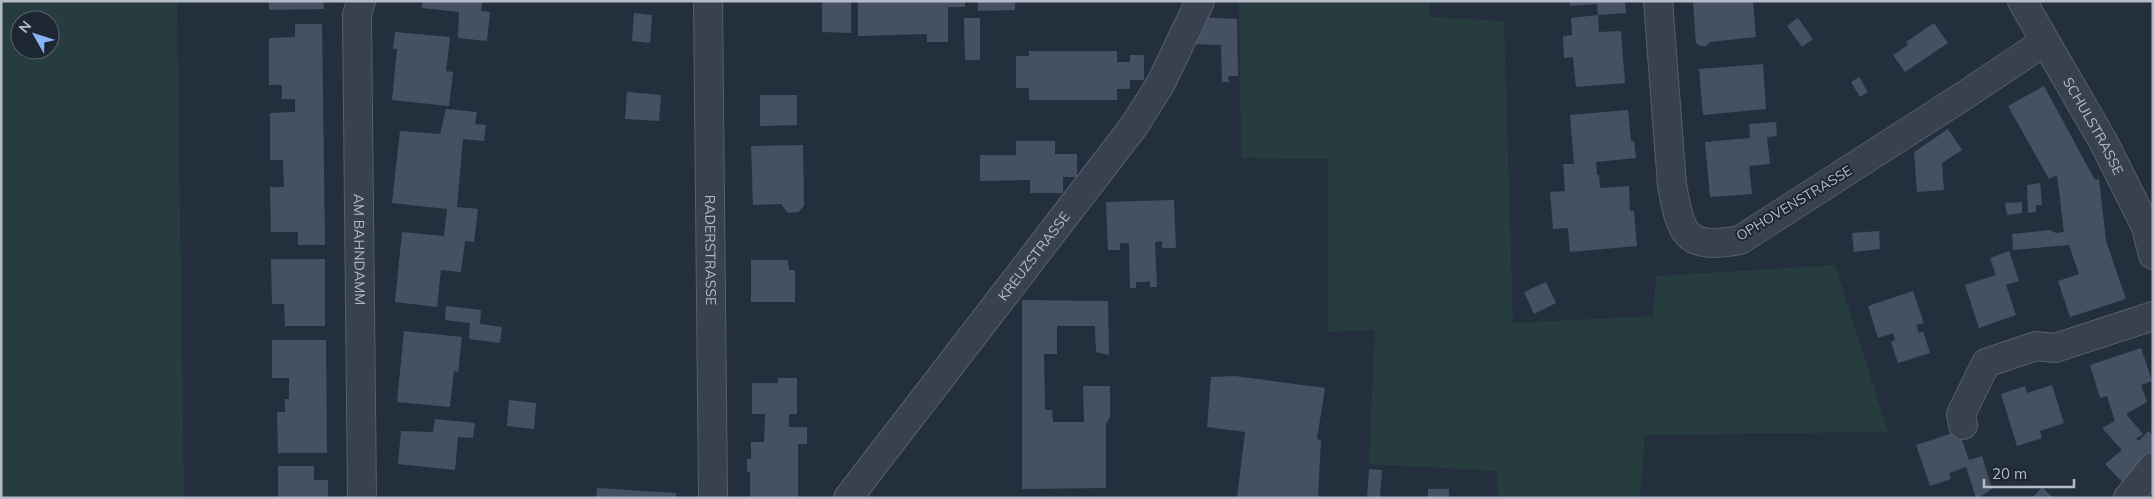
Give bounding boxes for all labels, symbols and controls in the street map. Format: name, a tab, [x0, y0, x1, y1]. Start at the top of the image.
north arrow	[10, 10, 60, 60]
text: N	[15, 17, 35, 37]
street label: SCHULSTRASSE	[2059, 74, 2128, 178]
street label: OPHOVENSTRASSE	[1733, 161, 1855, 245]
street label: AM BAHNDAMM	[350, 194, 369, 305]
street label: RADERSTRASSE	[701, 195, 720, 305]
street label: KREUZSTRASSE	[994, 208, 1074, 304]
scale bar	[1984, 456, 2074, 488]
text: 20 m	[1992, 464, 2027, 483]

